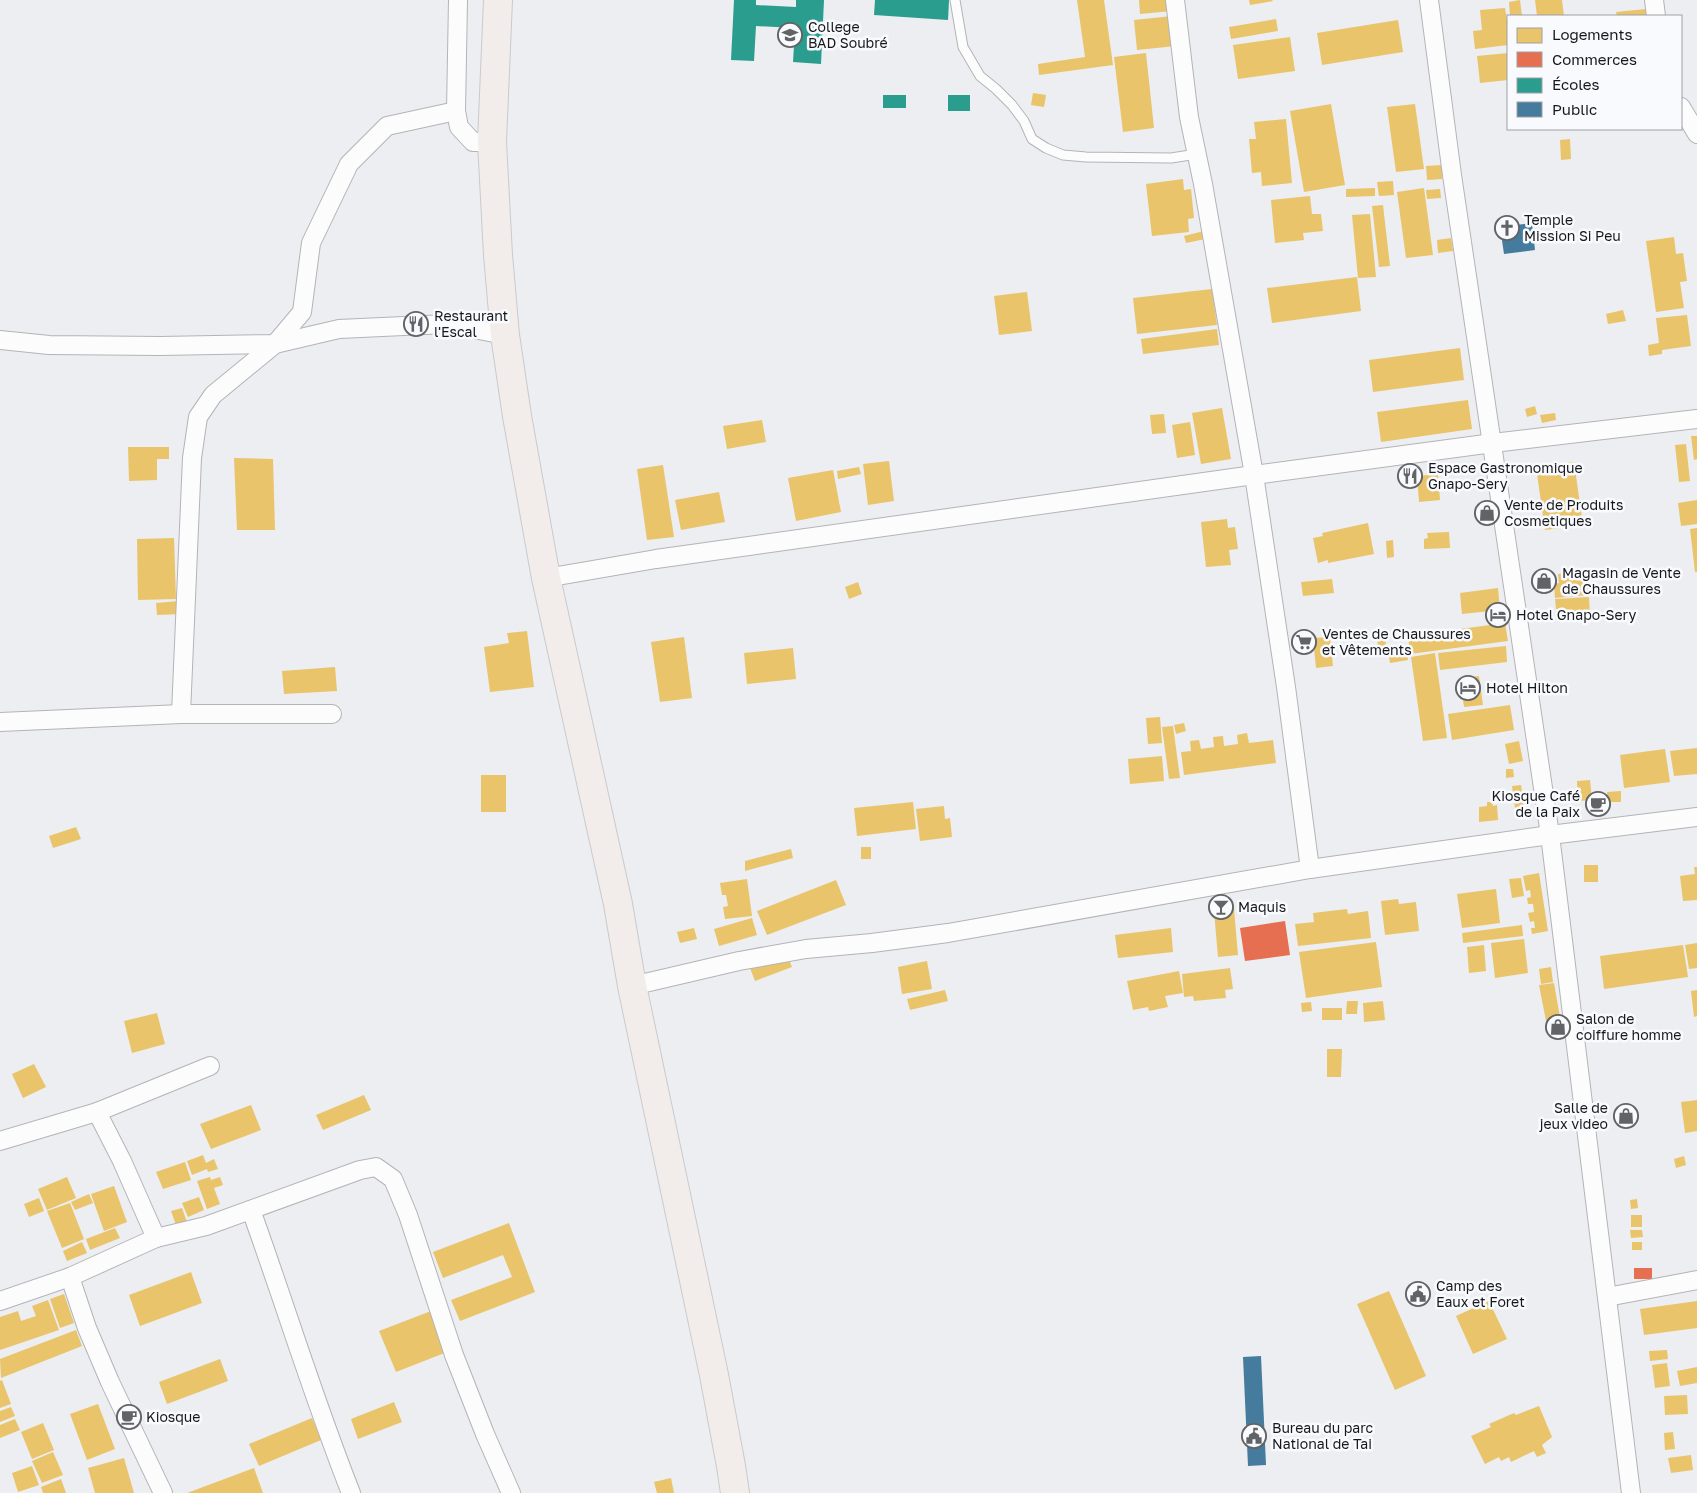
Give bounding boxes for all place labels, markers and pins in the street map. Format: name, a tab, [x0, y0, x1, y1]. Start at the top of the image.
place label: College BAD Soubré	[808, 18, 888, 51]
school or university icon: College BAD Soubré	[777, 22, 803, 48]
place label: Temple Mission Si Peu	[1524, 211, 1621, 244]
church icon: Temple Mission Si Peu	[1494, 215, 1520, 241]
place label: Restaurant l'Escal	[434, 307, 508, 340]
restaurant icon: Restaurant l'Escal	[403, 311, 429, 337]
place label: Espace Gastronomique Gnapo-Sery	[1428, 459, 1583, 492]
restaurant icon: Espace Gastronomique Gnapo-Sery	[1397, 463, 1423, 489]
place label: Vente de Produits Cosmetiques	[1504, 496, 1623, 529]
shop icon: Vente de Produits Cosmetiques	[1474, 500, 1500, 526]
place label: Magasin de Vente de Chaussures	[1562, 564, 1681, 597]
shop icon: Magasin de Vente de Chaussures	[1531, 568, 1557, 594]
hotel icon: Hotel Gnapo-Sery	[1485, 602, 1511, 628]
place label: Hotel Gnapo-Sery	[1516, 606, 1636, 623]
place label: Ventes de Chaussures et Vêtements	[1322, 625, 1471, 658]
supermarket icon: Ventes de Chaussures et Vêtements	[1291, 629, 1317, 655]
hotel icon: Hotel Hilton	[1455, 675, 1481, 701]
place label: Hotel Hilton	[1486, 679, 1568, 696]
place label: Kiosque Café de la Paix	[1492, 787, 1580, 820]
cafe icon: Kiosque Café de la Paix	[1585, 791, 1611, 817]
bar icon: Maquis	[1208, 894, 1234, 920]
place label: Maquis	[1238, 898, 1286, 915]
place label: Salon de coiffure homme	[1576, 1010, 1681, 1043]
shop icon: Salon de coiffure homme	[1545, 1014, 1571, 1040]
place label: Salle de jeux video	[1539, 1099, 1608, 1132]
shop icon: Salle de jeux video	[1613, 1103, 1639, 1129]
place label: Camp des Eaux et Foret	[1436, 1277, 1525, 1310]
public building icon: Camp des Eaux et Foret	[1405, 1281, 1431, 1307]
cafe icon: Kiosque	[116, 1404, 142, 1430]
place label: Kiosque	[146, 1408, 200, 1425]
place label: Bureau du parc National de Tai	[1272, 1419, 1374, 1452]
public building icon: Bureau du parc National de Tai	[1241, 1423, 1267, 1449]

